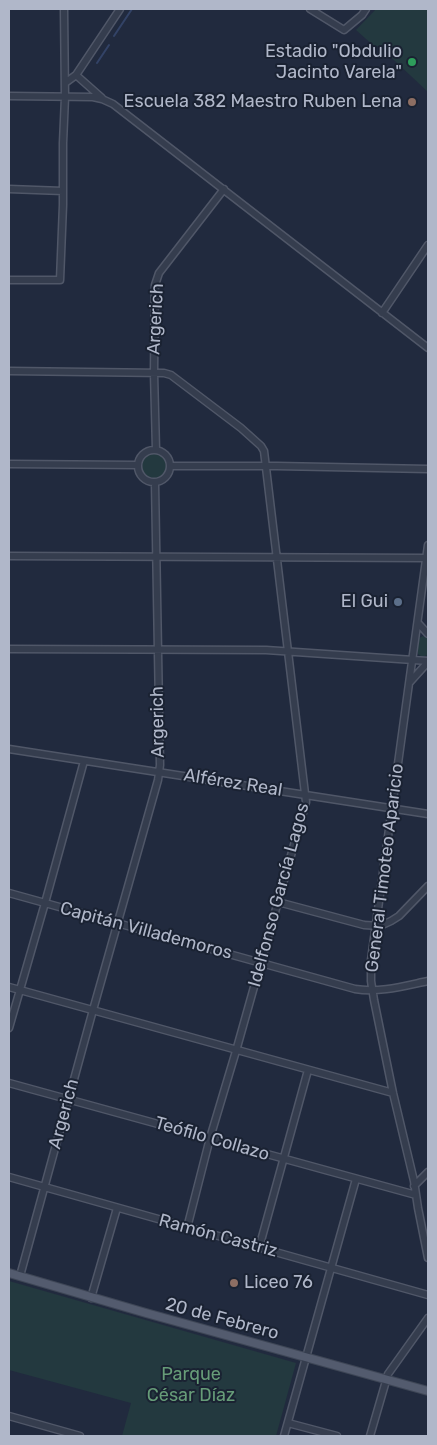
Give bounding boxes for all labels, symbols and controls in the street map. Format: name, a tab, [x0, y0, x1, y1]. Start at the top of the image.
place label: Estadio "Obdulio Jacinto Varela"	[265, 41, 402, 84]
marker: Estadio "Obdulio Jacinto Varela"	[406, 56, 418, 68]
place label: Escuela 382 Maestro Ruben Lena	[124, 91, 402, 113]
marker: Escuela 382 Maestro Ruben Lena	[406, 96, 418, 108]
street label: Argerich	[143, 283, 169, 355]
place label: El Gui	[341, 591, 388, 613]
marker: El Gui	[392, 596, 404, 608]
street label: Argerich	[147, 686, 169, 758]
street label: General Timoteo Aparicio	[361, 762, 409, 974]
street label: Alférez Real	[182, 765, 284, 801]
street label: Idelfonso García Lagos	[244, 801, 314, 989]
street label: Capitán Villademoros	[58, 898, 234, 964]
street label: Argerich	[44, 1077, 84, 1151]
street label: Teófilo Collazo	[152, 1112, 272, 1166]
street label: Ramón Castriz	[156, 1210, 280, 1262]
place label: Liceo 76	[244, 1272, 313, 1294]
marker: Liceo 76	[228, 1277, 240, 1289]
street label: 20 de Febrero	[163, 1293, 281, 1345]
park label: Parque César Díaz	[147, 1364, 235, 1406]

